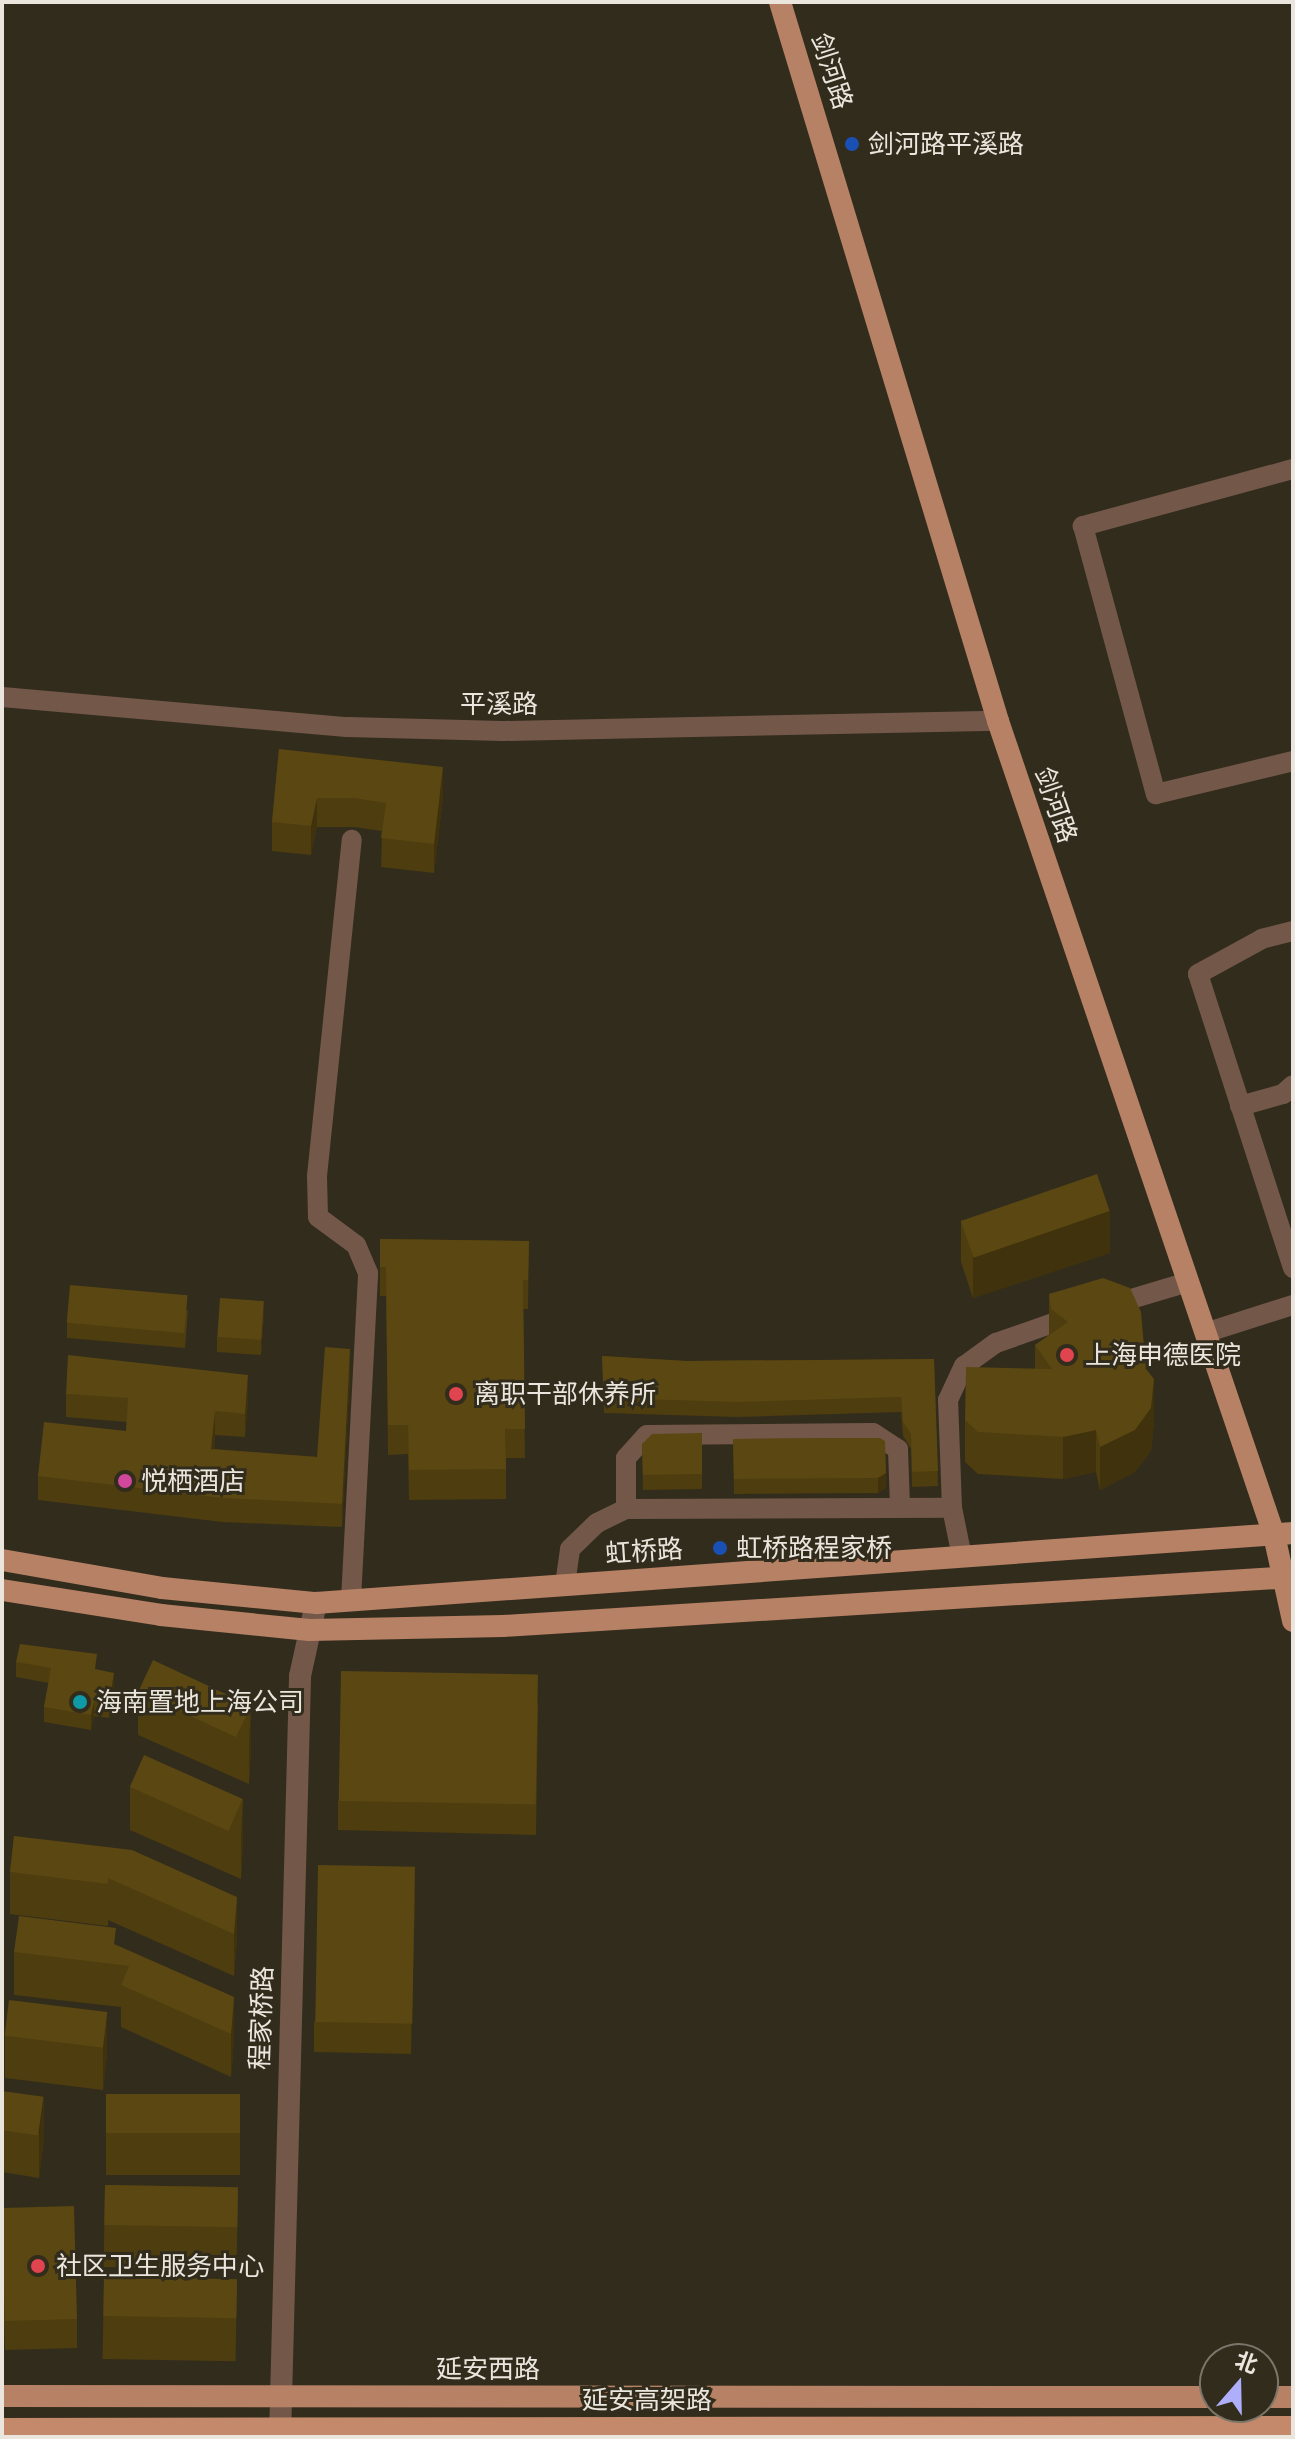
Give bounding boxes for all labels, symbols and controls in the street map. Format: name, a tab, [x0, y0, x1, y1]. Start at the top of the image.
street label: 剑河路	[805, 29, 859, 113]
place label: 剑河路平溪路	[868, 128, 1024, 160]
marker: 剑河路平溪路	[843, 135, 861, 153]
street label: 平溪路	[460, 688, 538, 720]
street label: 剑河路	[1029, 763, 1083, 847]
place label: 上海申德医院	[1085, 1339, 1241, 1371]
marker: 上海申德医院	[1056, 1344, 1078, 1366]
place label: 离职干部休养所	[474, 1378, 656, 1410]
marker: 离职干部休养所	[445, 1383, 467, 1405]
place label: 悦栖酒店	[141, 1465, 245, 1497]
marker: 悦栖酒店	[116, 1472, 134, 1490]
place label: 虹桥路程家桥	[736, 1532, 892, 1564]
street label: 虹桥路	[604, 1533, 684, 1569]
marker: 虹桥路程家桥	[711, 1539, 729, 1557]
place label: 海南置地上海公司	[96, 1686, 304, 1718]
marker: 海南置地上海公司	[71, 1693, 89, 1711]
street label: 程家桥路	[244, 1965, 278, 2071]
place label: 社区卫生服务中心	[56, 2250, 264, 2282]
marker: 社区卫生服务中心	[27, 2255, 49, 2277]
north arrow	[1199, 2343, 1279, 2423]
text: 北	[1231, 2345, 1262, 2379]
street label: 延安西路	[436, 2353, 540, 2385]
street label: 延安高架路	[582, 2384, 712, 2416]

